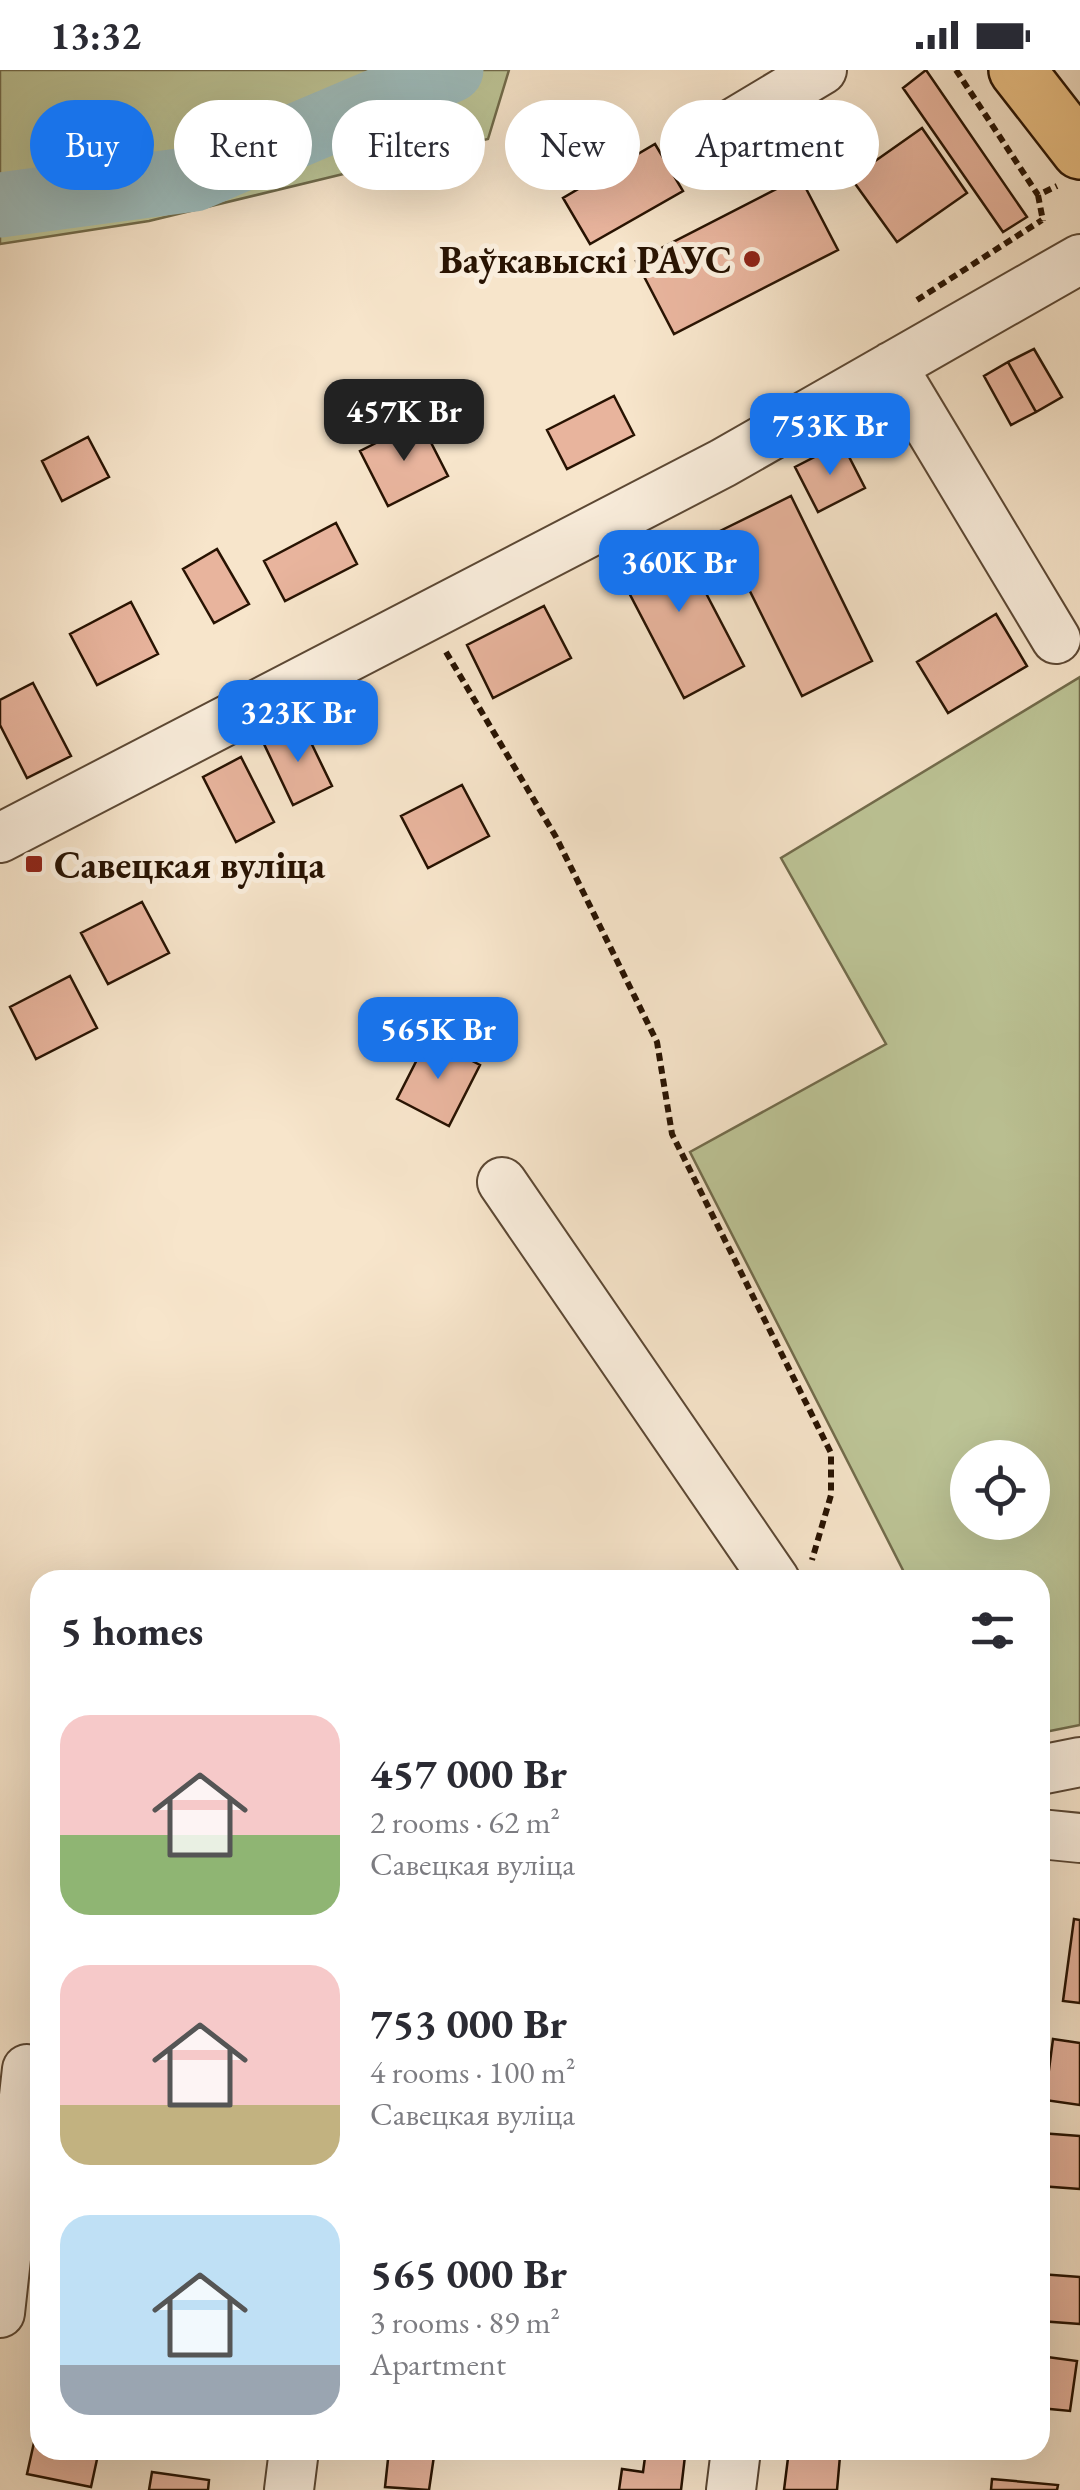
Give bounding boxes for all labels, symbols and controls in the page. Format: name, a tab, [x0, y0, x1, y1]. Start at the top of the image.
text: 13:32	[50, 11, 141, 60]
chip: Buy	[30, 100, 154, 190]
chip: Rent	[174, 100, 312, 190]
chip: Filters	[332, 100, 485, 190]
chip: New	[505, 100, 640, 190]
chip: Apartment	[660, 100, 879, 190]
place label: Ваўкавыскі РАУС	[439, 235, 732, 284]
marker: Ваўкавыскі РАУС	[741, 248, 763, 270]
pin: 457K Br	[312, 379, 496, 464]
text: 457K Br	[346, 390, 462, 432]
pin: 753K Br	[738, 393, 922, 478]
text: 753K Br	[772, 404, 888, 446]
pin: 360K Br	[587, 530, 771, 615]
text: 360K Br	[621, 541, 737, 583]
pin: 323K Br	[206, 680, 390, 765]
text: 323K Br	[240, 691, 356, 733]
place label: Савецкая вуліца	[54, 840, 326, 889]
marker: Савецкая вуліца	[23, 853, 45, 875]
pin: 565K Br	[346, 997, 530, 1082]
text: 565K Br	[380, 1008, 496, 1050]
map controls	[950, 1440, 1050, 1540]
button: locate	[950, 1440, 1050, 1540]
text: 5 homes	[60, 1603, 203, 1658]
icon: filters	[965, 1603, 1020, 1658]
text: 457 000 Br	[370, 1746, 567, 1801]
icon: home	[140, 1755, 260, 1875]
text: 2 rooms · 62 m²	[370, 1801, 560, 1843]
text: Савецкая вуліца	[370, 1843, 575, 1885]
text: 753 000 Br	[370, 1996, 567, 2051]
icon: home	[140, 2005, 260, 2125]
text: 4 rooms · 100 m²	[370, 2051, 576, 2093]
text: Савецкая вуліца	[370, 2093, 575, 2135]
text: 565 000 Br	[370, 2246, 567, 2301]
icon: home	[140, 2255, 260, 2375]
text: 3 rooms · 89 m²	[370, 2301, 560, 2343]
text: Apartment	[370, 2343, 506, 2385]

